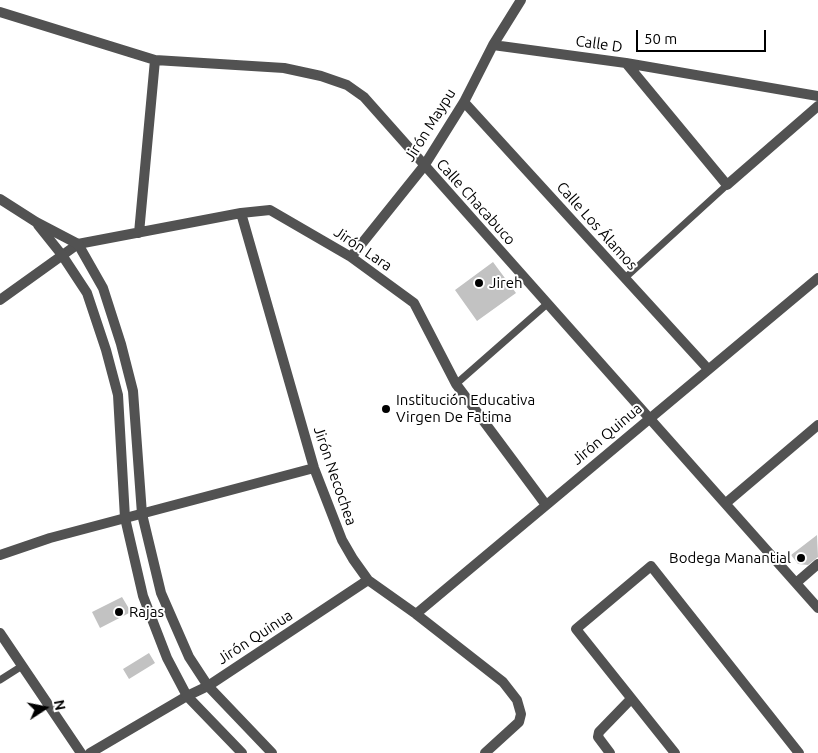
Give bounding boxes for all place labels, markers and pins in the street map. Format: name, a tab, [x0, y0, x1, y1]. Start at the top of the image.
place label: Jireh	[489, 274, 523, 292]
marker: Jireh	[473, 277, 485, 289]
place label: Institución Educativa Virgen De Fatima	[396, 391, 535, 426]
marker: Institución Educativa Virgen De Fatima	[380, 403, 392, 415]
place label: Bodega Manantial	[669, 549, 791, 567]
marker: Bodega Manantial	[795, 552, 807, 564]
place label: Rajas	[129, 603, 164, 621]
marker: Rajas	[113, 606, 125, 618]

